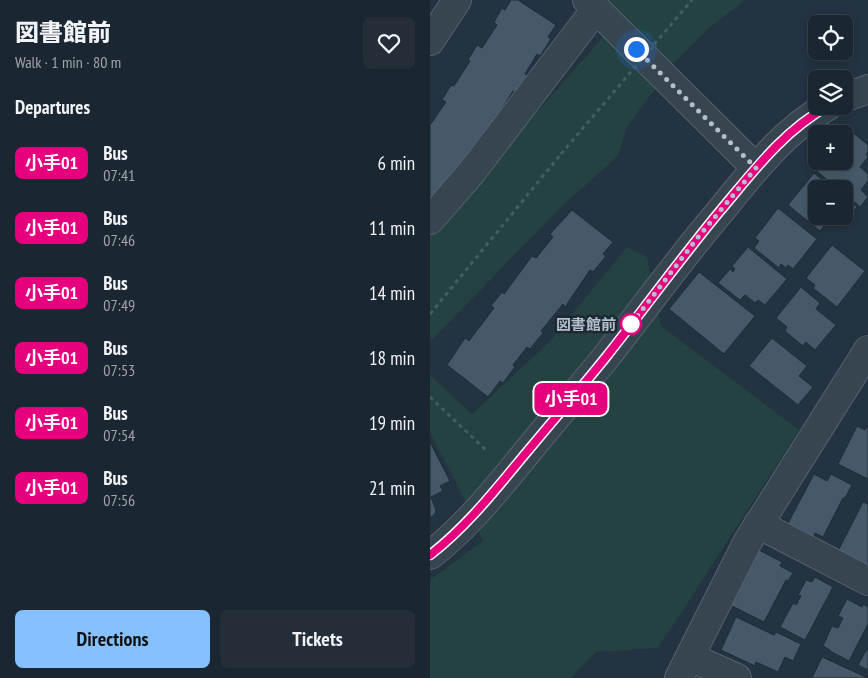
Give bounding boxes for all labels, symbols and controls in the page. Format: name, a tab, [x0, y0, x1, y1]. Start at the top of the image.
map controls	[808, 15, 853, 225]
button: locate	[808, 15, 853, 60]
text: 図書館前	[15, 17, 111, 48]
button: heart	[363, 17, 415, 69]
your location	[624, 37, 649, 62]
text: Walk · 1 min · 80 m	[15, 52, 121, 72]
button: layers	[808, 70, 853, 115]
text: Departures	[15, 95, 90, 119]
button: +	[808, 125, 853, 170]
text: Bus	[103, 141, 128, 165]
text: 小手01	[25, 151, 78, 174]
text: 6 min	[378, 151, 415, 175]
text: 07:41	[103, 165, 135, 185]
button: −	[808, 180, 853, 225]
text: Bus	[103, 206, 128, 230]
text: 小手01	[25, 216, 78, 239]
text: 11 min	[369, 216, 415, 240]
text: 07:46	[103, 230, 135, 250]
text: Bus	[103, 271, 128, 295]
text: 小手01	[25, 281, 78, 304]
text: 14 min	[369, 281, 415, 305]
text: 07:49	[103, 295, 135, 315]
marker: 図書館前	[620, 313, 642, 335]
place label: 図書館前	[556, 315, 616, 334]
text: Bus	[103, 336, 128, 360]
text: 小手01	[25, 346, 78, 369]
text: 18 min	[369, 346, 415, 370]
text: 07:53	[103, 360, 135, 380]
line badge: 小手01	[536, 383, 606, 415]
text: 小手01	[544, 387, 598, 410]
text: Bus	[103, 401, 128, 425]
text: 小手01	[25, 411, 78, 434]
text: 19 min	[369, 411, 415, 435]
text: 07:54	[103, 425, 135, 445]
text: Bus	[103, 466, 128, 490]
text: 小手01	[25, 476, 78, 499]
text: 21 min	[369, 476, 415, 500]
text: 07:56	[103, 490, 135, 510]
button: Directions	[15, 610, 210, 668]
button: Tickets	[220, 610, 415, 668]

